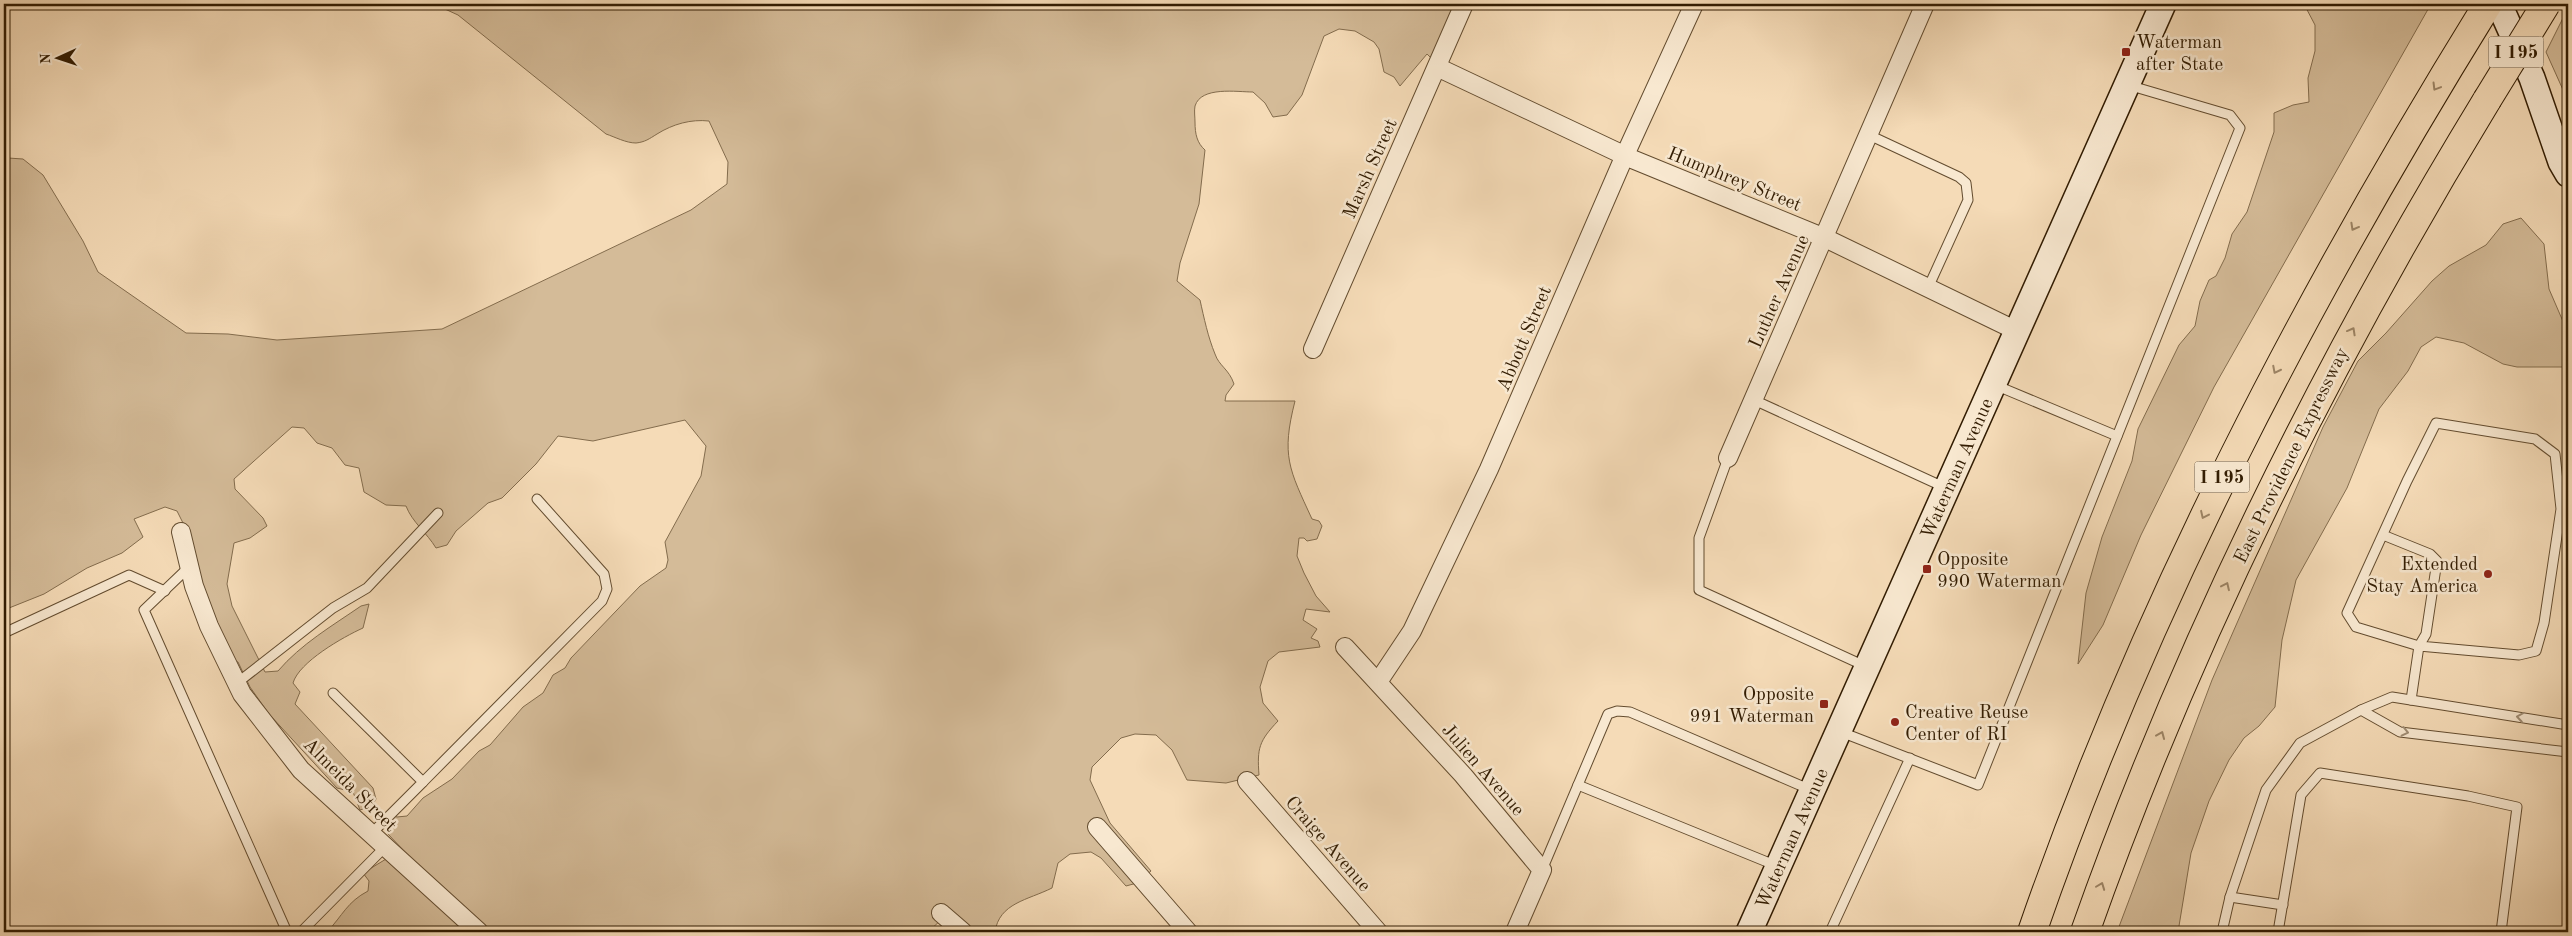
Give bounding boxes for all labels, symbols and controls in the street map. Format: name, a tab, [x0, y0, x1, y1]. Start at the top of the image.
north arrow	[32, 32, 82, 82]
place label: Waterman after State	[2136, 34, 2223, 75]
road number: I 195	[2488, 36, 2544, 68]
marker: Waterman after State	[2120, 46, 2132, 58]
text: N	[39, 53, 53, 64]
one-way arrow	[2433, 82, 2443, 91]
street label: Marsh Street	[1341, 116, 1402, 222]
street label: Humphrey Street	[1664, 145, 1804, 216]
one-way arrow	[2350, 222, 2360, 231]
street label: Luther Avenue	[1747, 232, 1814, 352]
street label: Abbott Street	[1495, 284, 1556, 394]
one-way arrow	[2346, 327, 2356, 336]
street label: East Providence Expressway	[2232, 345, 2353, 567]
one-way arrow	[2272, 365, 2282, 374]
street label: Waterman Avenue	[1919, 396, 1998, 542]
road number: I 195	[2194, 462, 2250, 492]
one-way arrow	[2200, 510, 2210, 519]
place label: Opposite 990 Waterman	[1937, 551, 2061, 592]
place label: Extended Stay America	[2366, 556, 2479, 597]
marker: Opposite 990 Waterman	[1921, 563, 1933, 575]
marker: Extended Stay America	[2482, 568, 2494, 580]
one-way arrow	[2219, 582, 2230, 591]
place label: Opposite 991 Waterman	[1690, 686, 1814, 727]
marker: Opposite 991 Waterman	[1818, 698, 1830, 710]
place label: Creative Reuse Center of RI	[1905, 704, 2028, 745]
one-way arrow	[2516, 712, 2524, 723]
marker: Creative Reuse Center of RI	[1889, 716, 1901, 728]
street label: Julien Avenue	[1437, 721, 1527, 820]
one-way arrow	[2400, 726, 2409, 737]
one-way arrow	[2154, 731, 2165, 740]
street label: Almeida Street	[299, 735, 400, 836]
street label: Waterman Avenue	[1754, 766, 1833, 912]
street label: Craige Avenue	[1281, 793, 1374, 896]
one-way arrow	[2096, 883, 2106, 891]

